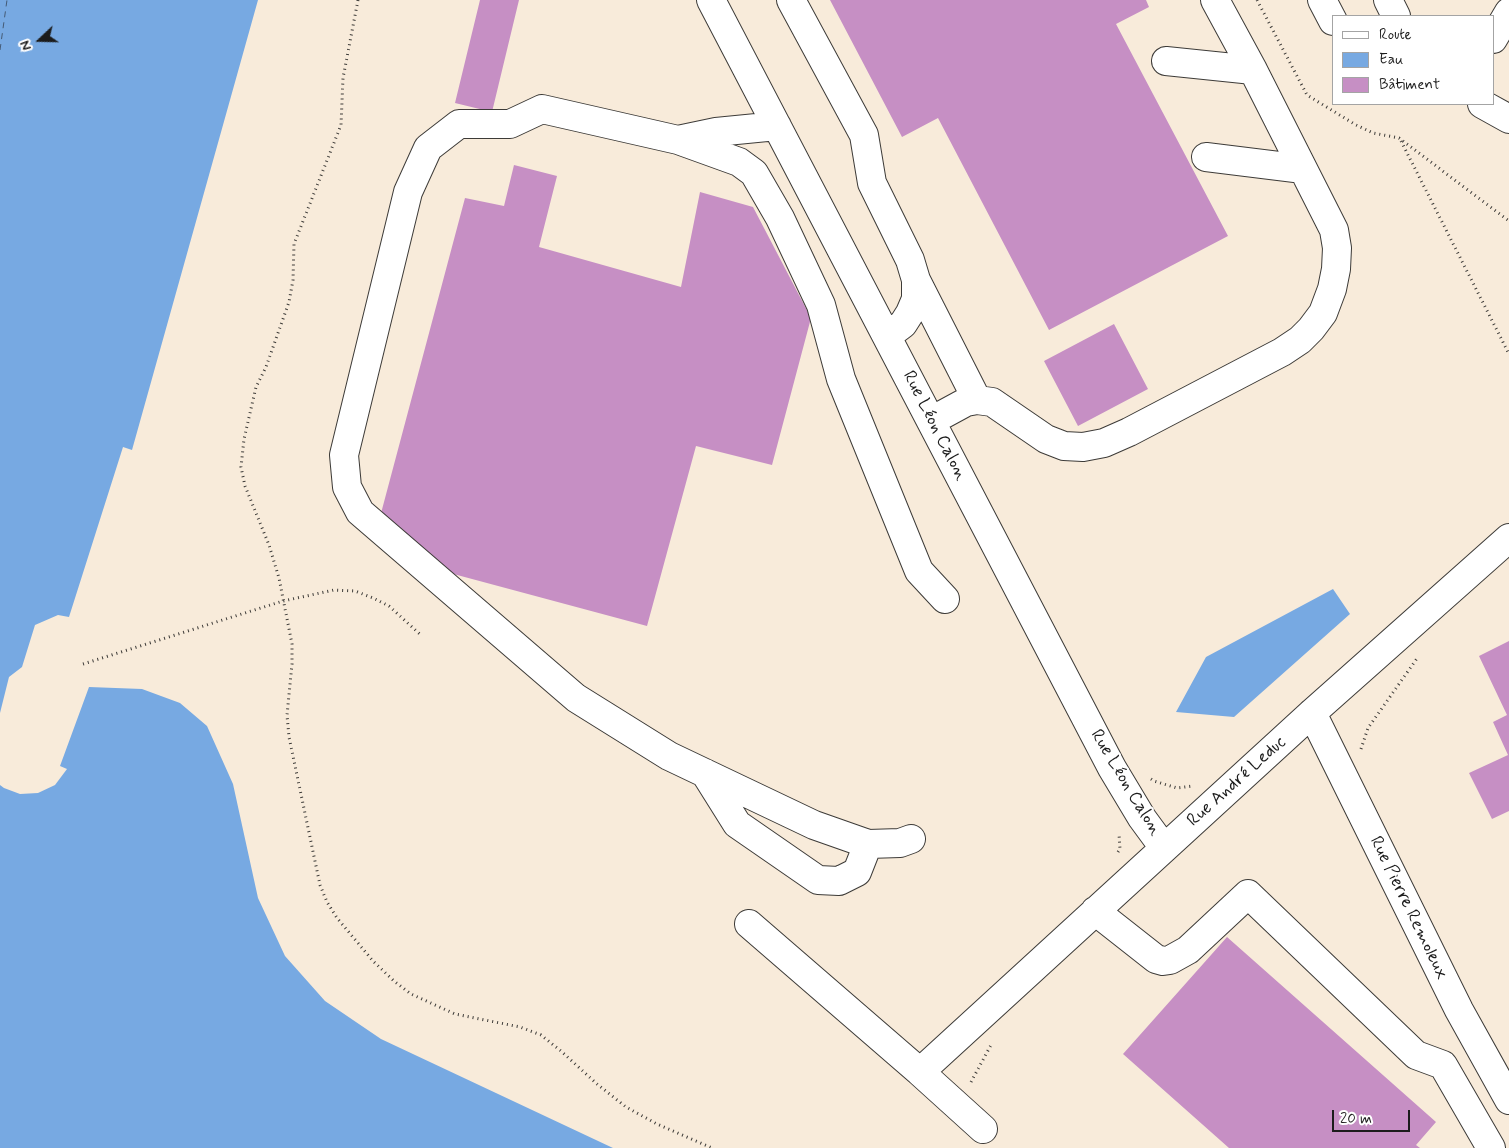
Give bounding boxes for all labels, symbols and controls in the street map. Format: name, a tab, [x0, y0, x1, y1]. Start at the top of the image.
north arrow	[15, 15, 65, 65]
legend	[1332, 15, 1494, 105]
text: Route	[1379, 25, 1412, 45]
text: N	[16, 38, 36, 53]
text: Eau	[1379, 50, 1403, 70]
text: Bâtiment	[1379, 75, 1440, 95]
street label: Rue Léon Calon	[897, 368, 971, 484]
street label: Rue Léon Calon	[1085, 726, 1165, 840]
street label: Rue André Leduc	[1183, 732, 1291, 832]
street label: Rue Pierre Remoleux	[1364, 833, 1452, 983]
scale bar	[1334, 1100, 1412, 1132]
text: 20 m	[1340, 1109, 1372, 1129]

